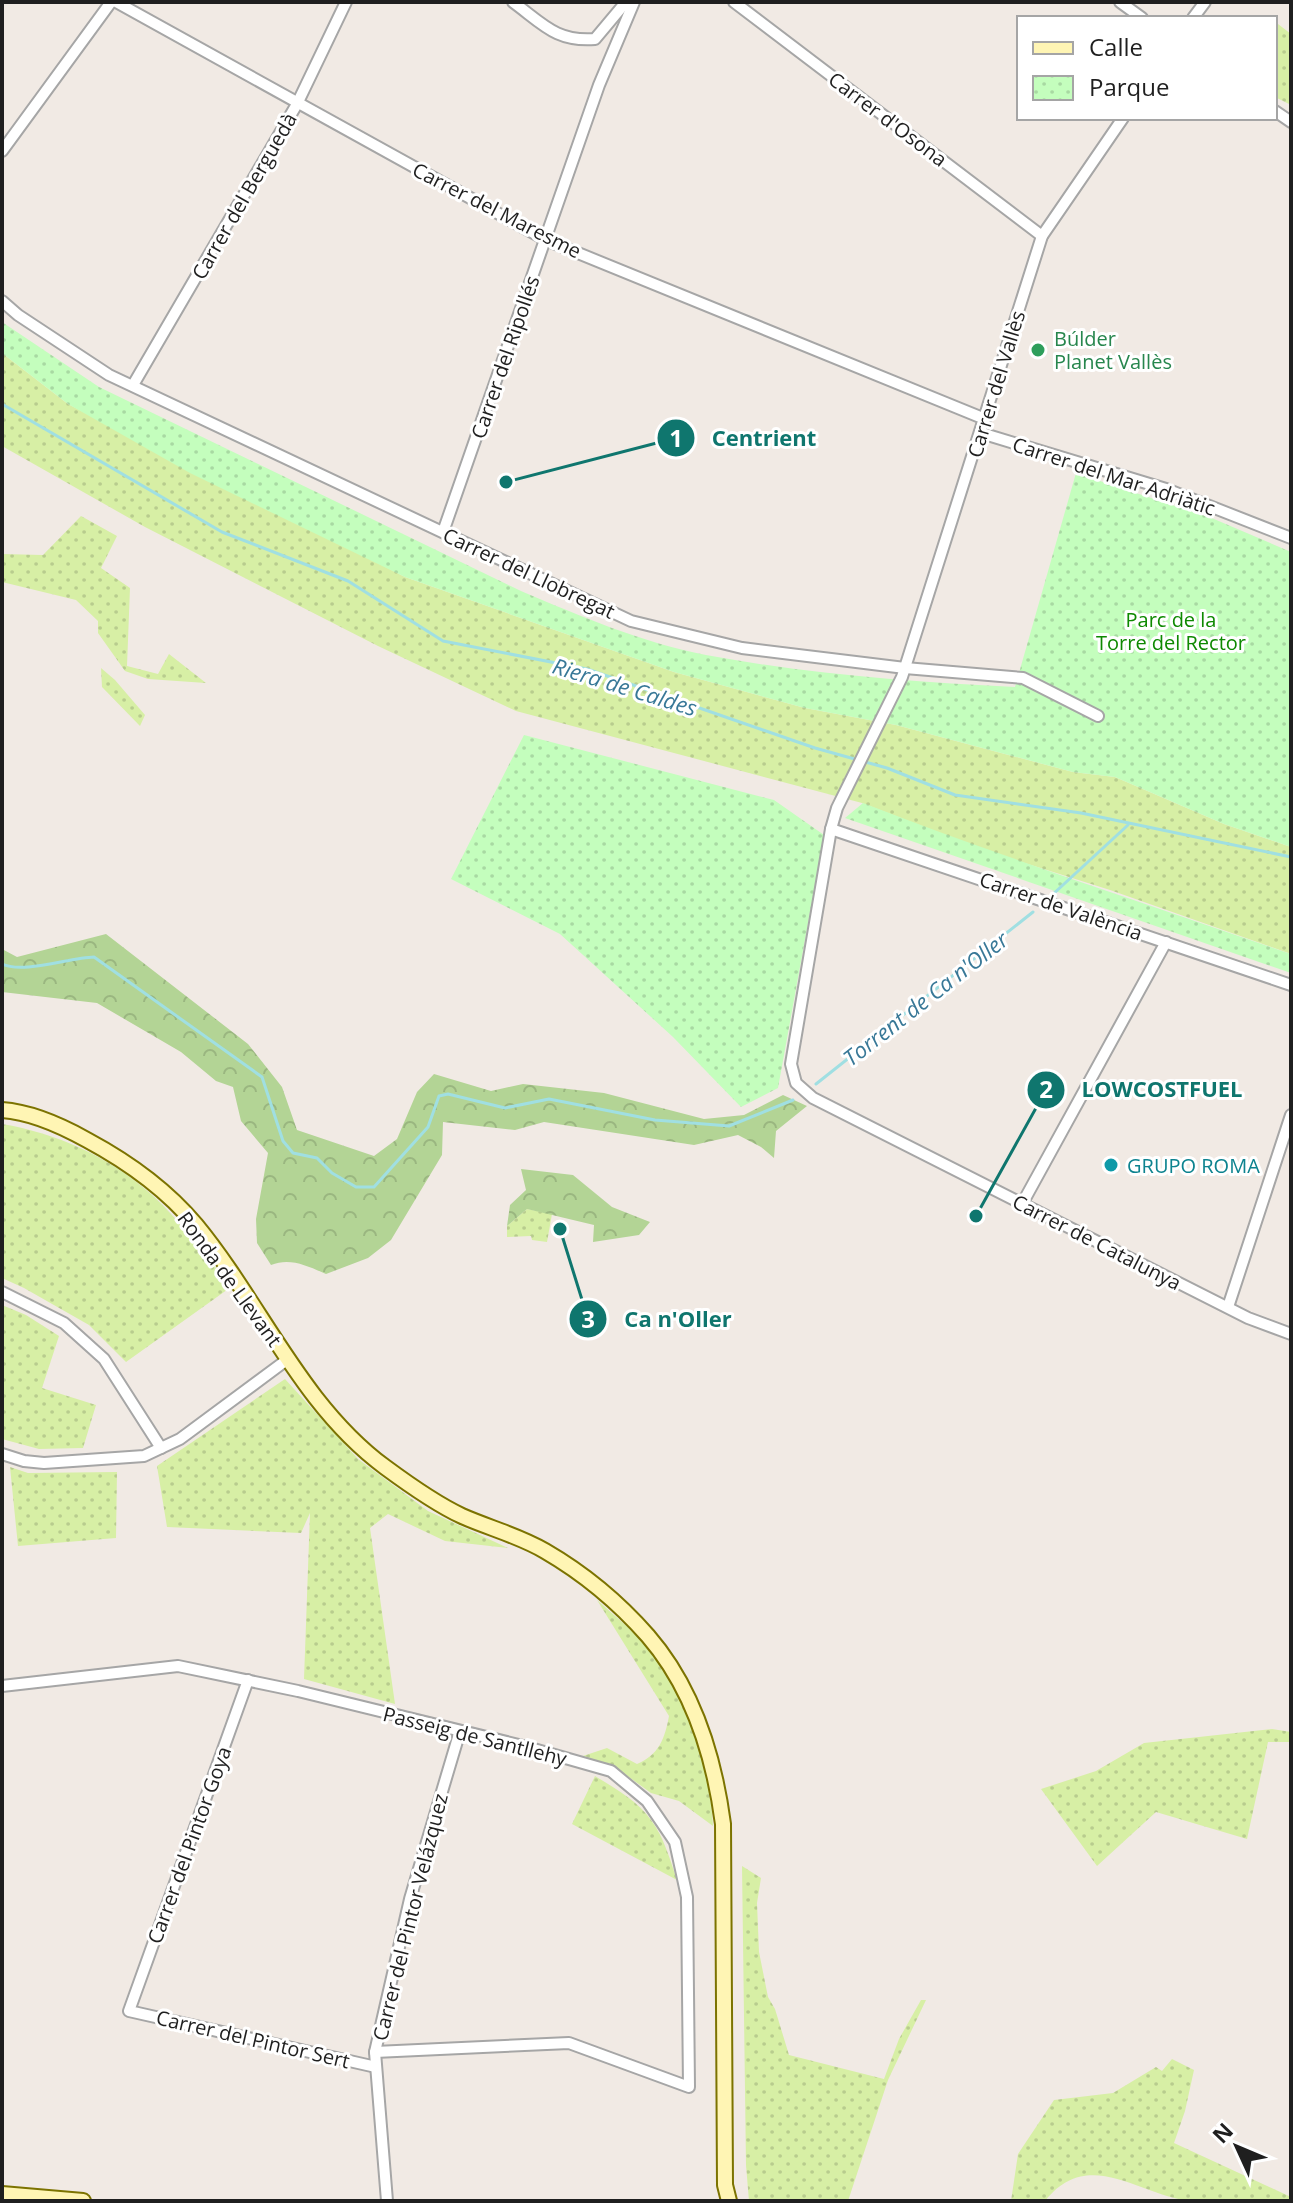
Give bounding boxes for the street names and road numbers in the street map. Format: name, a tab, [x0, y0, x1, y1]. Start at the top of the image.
street label: Carrer d'Osona	[823, 66, 953, 172]
street label: Carrer del Berguedà	[185, 108, 303, 284]
street label: Carrer del Maresme	[408, 156, 586, 264]
street label: Carrer del Ripollés	[464, 272, 546, 442]
street label: Carrer del Vallès	[961, 307, 1031, 461]
street label: Carrer del Mar Adriàtic	[1009, 430, 1219, 522]
street label: Carrer del Llobregat	[439, 521, 619, 625]
street label: Carrer de València	[976, 865, 1146, 947]
street label: Carrer de Catalunya	[1008, 1188, 1186, 1296]
street label: Ronda de Llevant	[172, 1206, 288, 1352]
street label: Passeig de Santllehy	[380, 1700, 571, 1772]
street label: Carrer del Pintor Goya	[141, 1743, 237, 1947]
street label: Carrer del Pintor Velázquez	[366, 1790, 454, 2044]
street label: Carrer del Pintor Sert	[154, 2004, 352, 2074]

